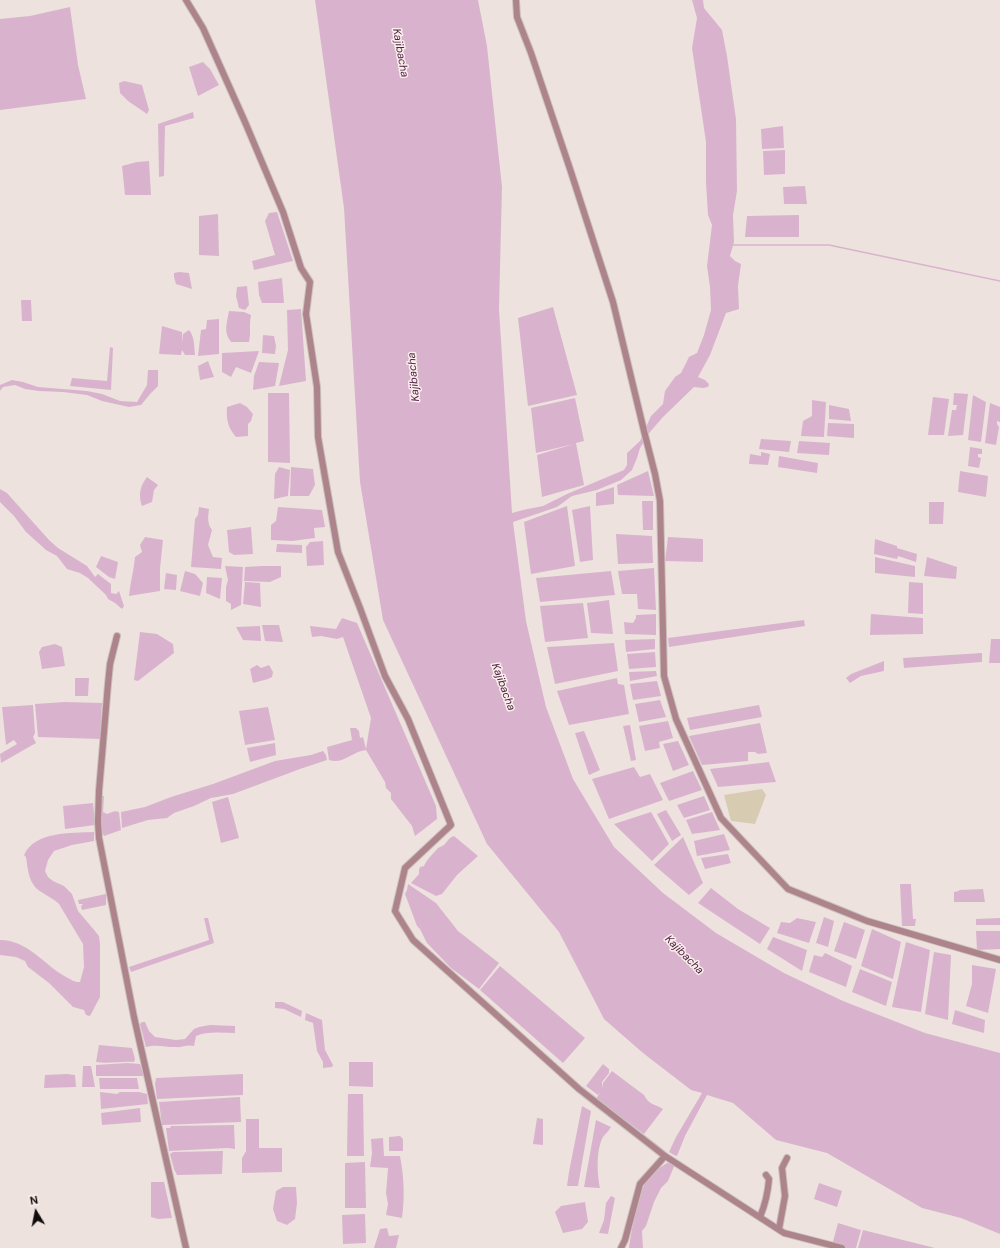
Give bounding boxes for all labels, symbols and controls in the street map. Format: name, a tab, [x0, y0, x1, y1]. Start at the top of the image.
water label: Kajibacha	[389, 28, 411, 78]
water label: Kajibacha	[405, 352, 423, 402]
water label: Kajibacha	[488, 662, 518, 712]
water label: Kajibacha	[662, 933, 706, 977]
north arrow	[16, 1192, 56, 1232]
text: N	[29, 1193, 39, 1208]

